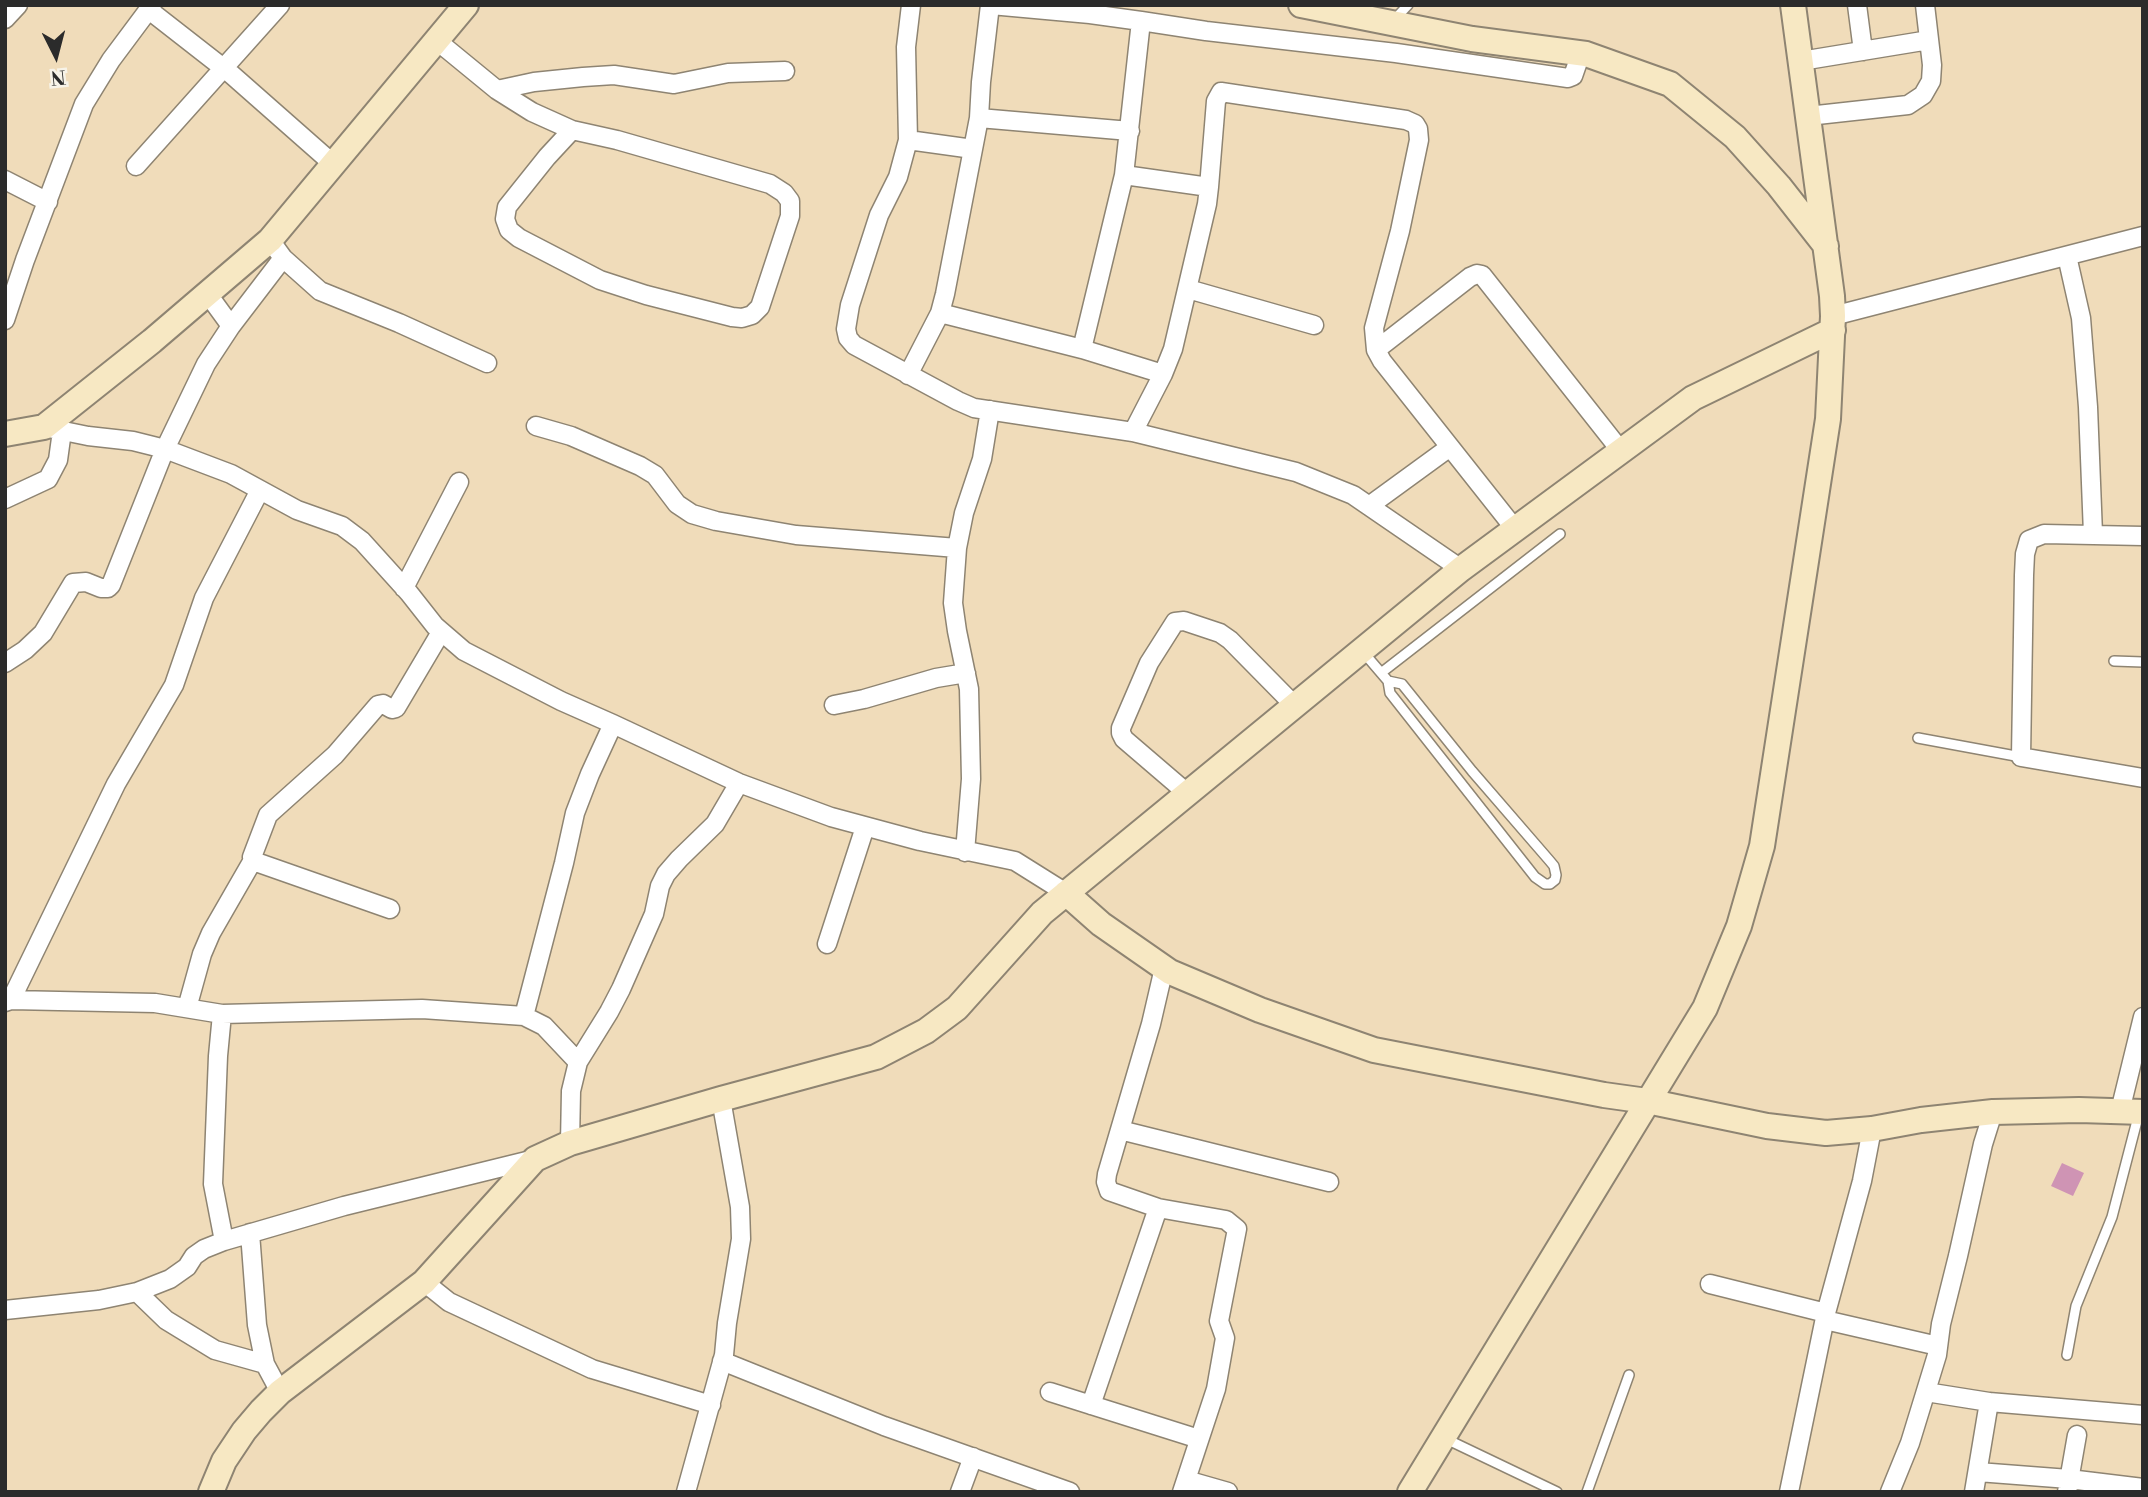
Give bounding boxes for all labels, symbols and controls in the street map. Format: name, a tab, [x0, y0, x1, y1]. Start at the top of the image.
north arrow	[21, 21, 91, 91]
text: N	[49, 64, 67, 90]

